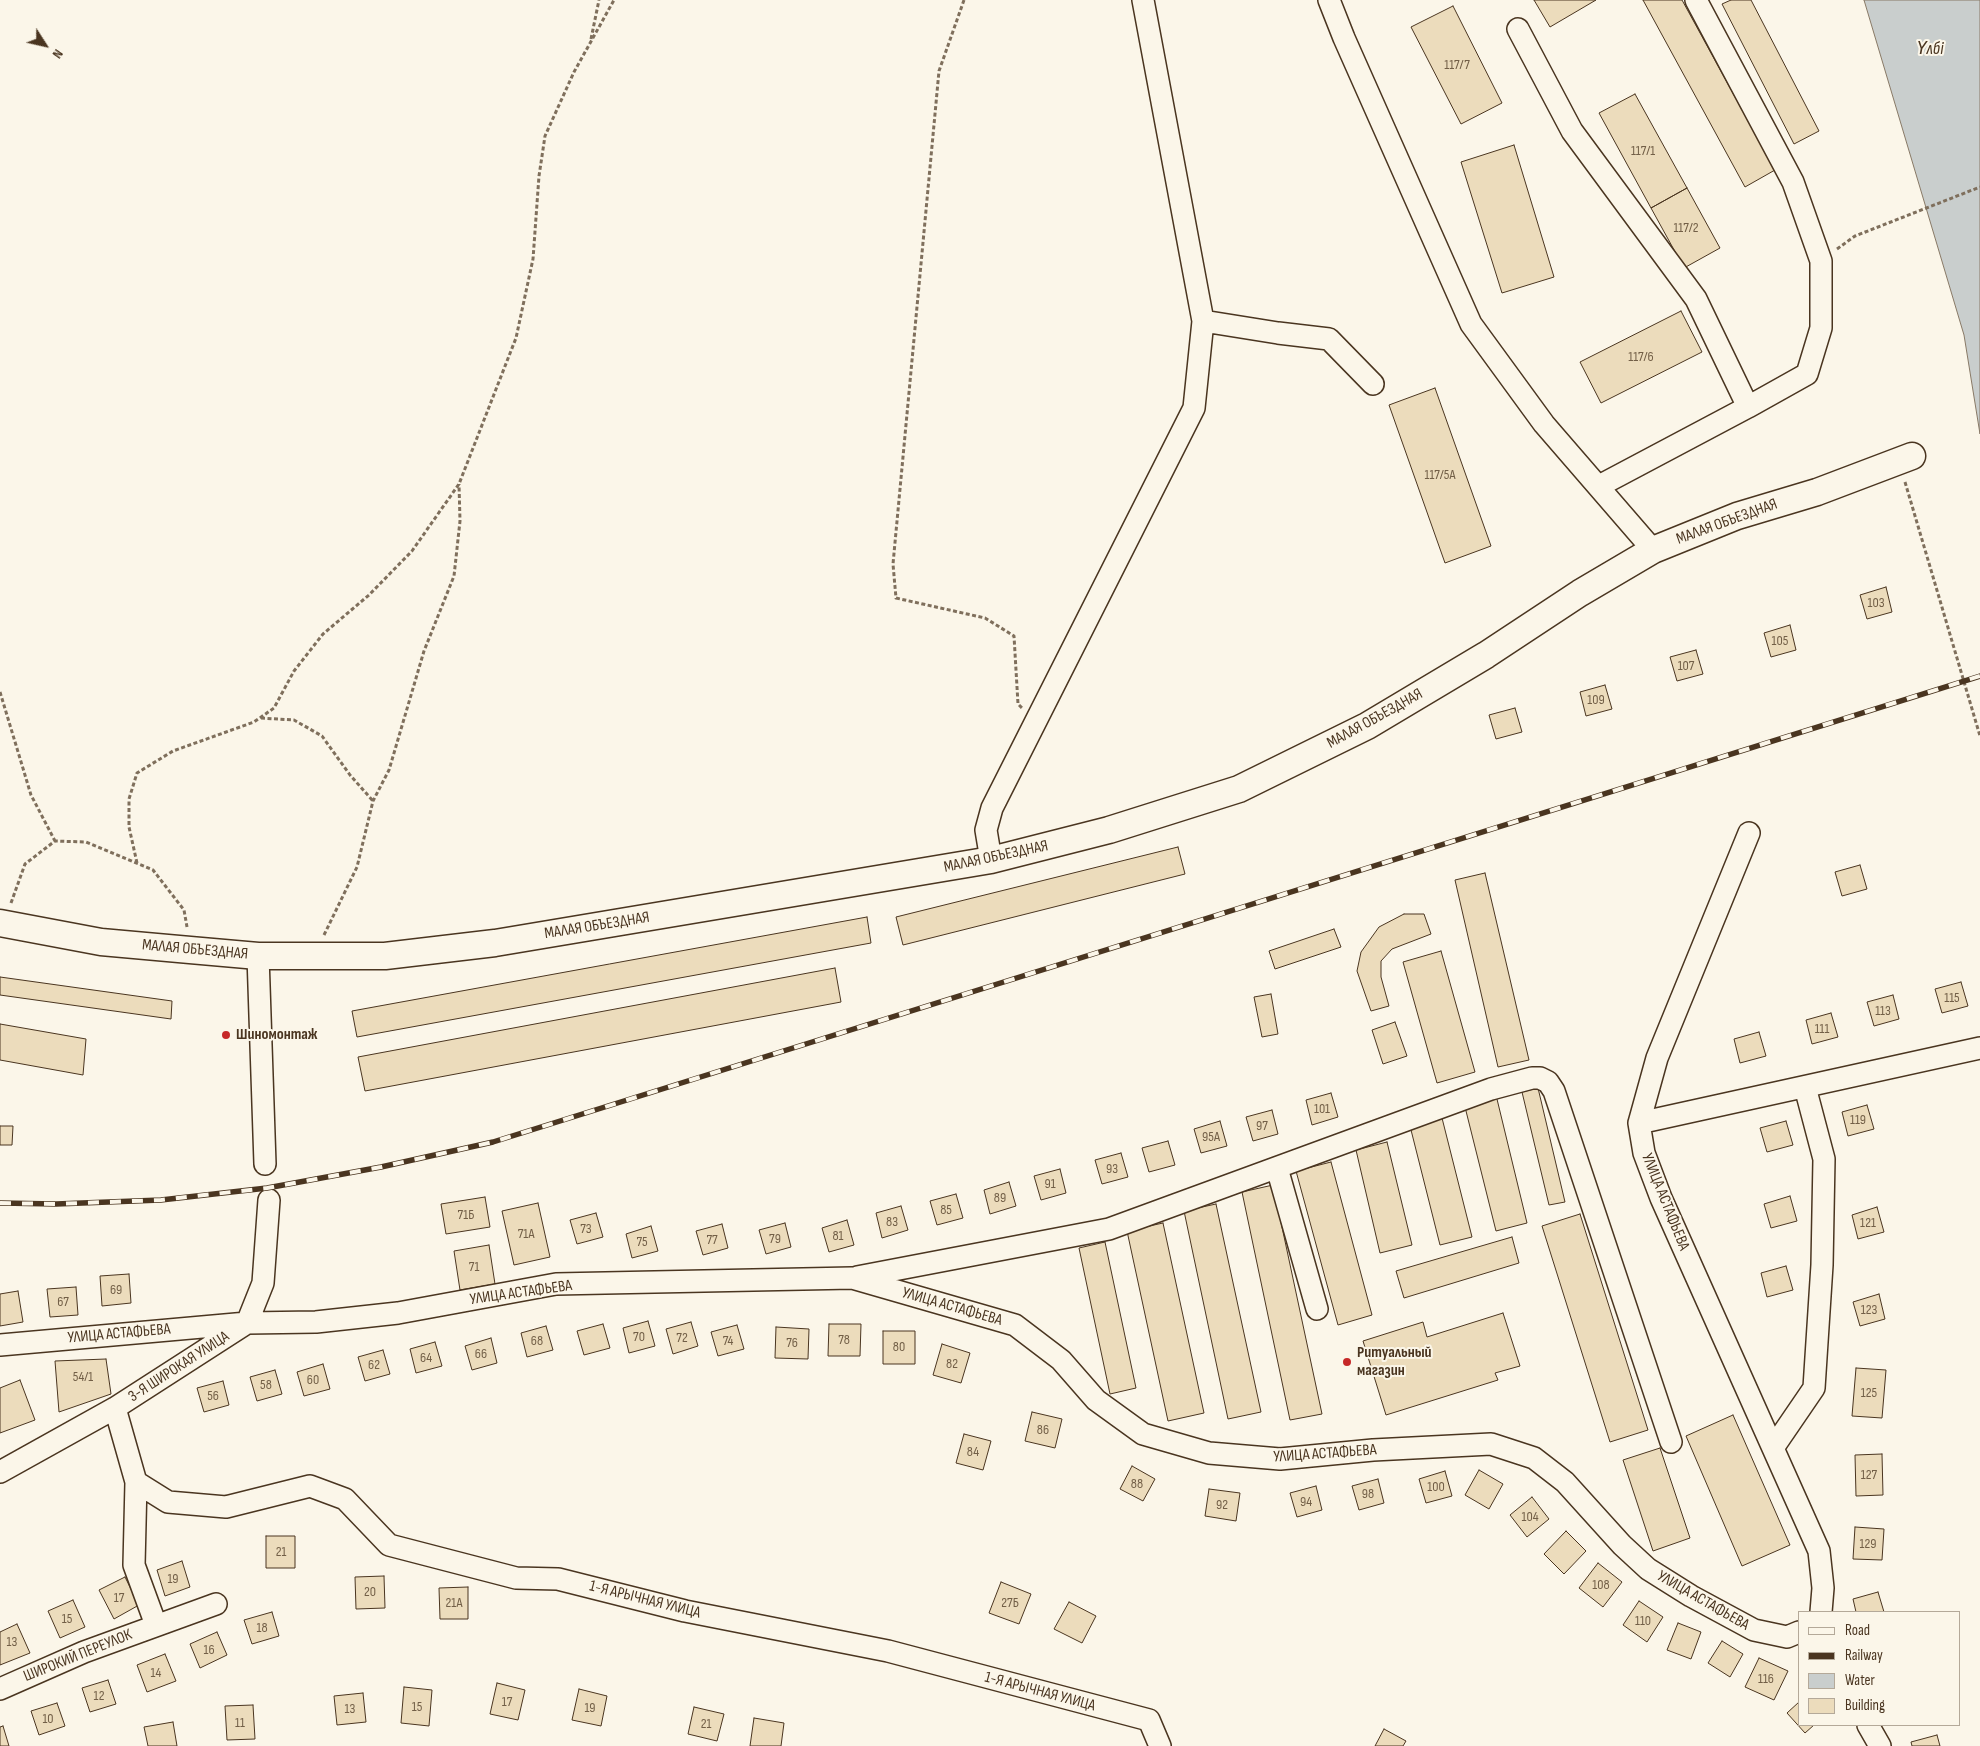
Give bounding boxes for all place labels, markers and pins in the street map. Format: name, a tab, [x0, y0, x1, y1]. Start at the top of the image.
place label: Шиномонтаж	[236, 1025, 317, 1045]
marker: Шиномонтаж	[220, 1029, 232, 1041]
place label: Ритуальный магазин	[1357, 1343, 1432, 1381]
marker: Ритуальный магазин	[1341, 1356, 1353, 1368]

